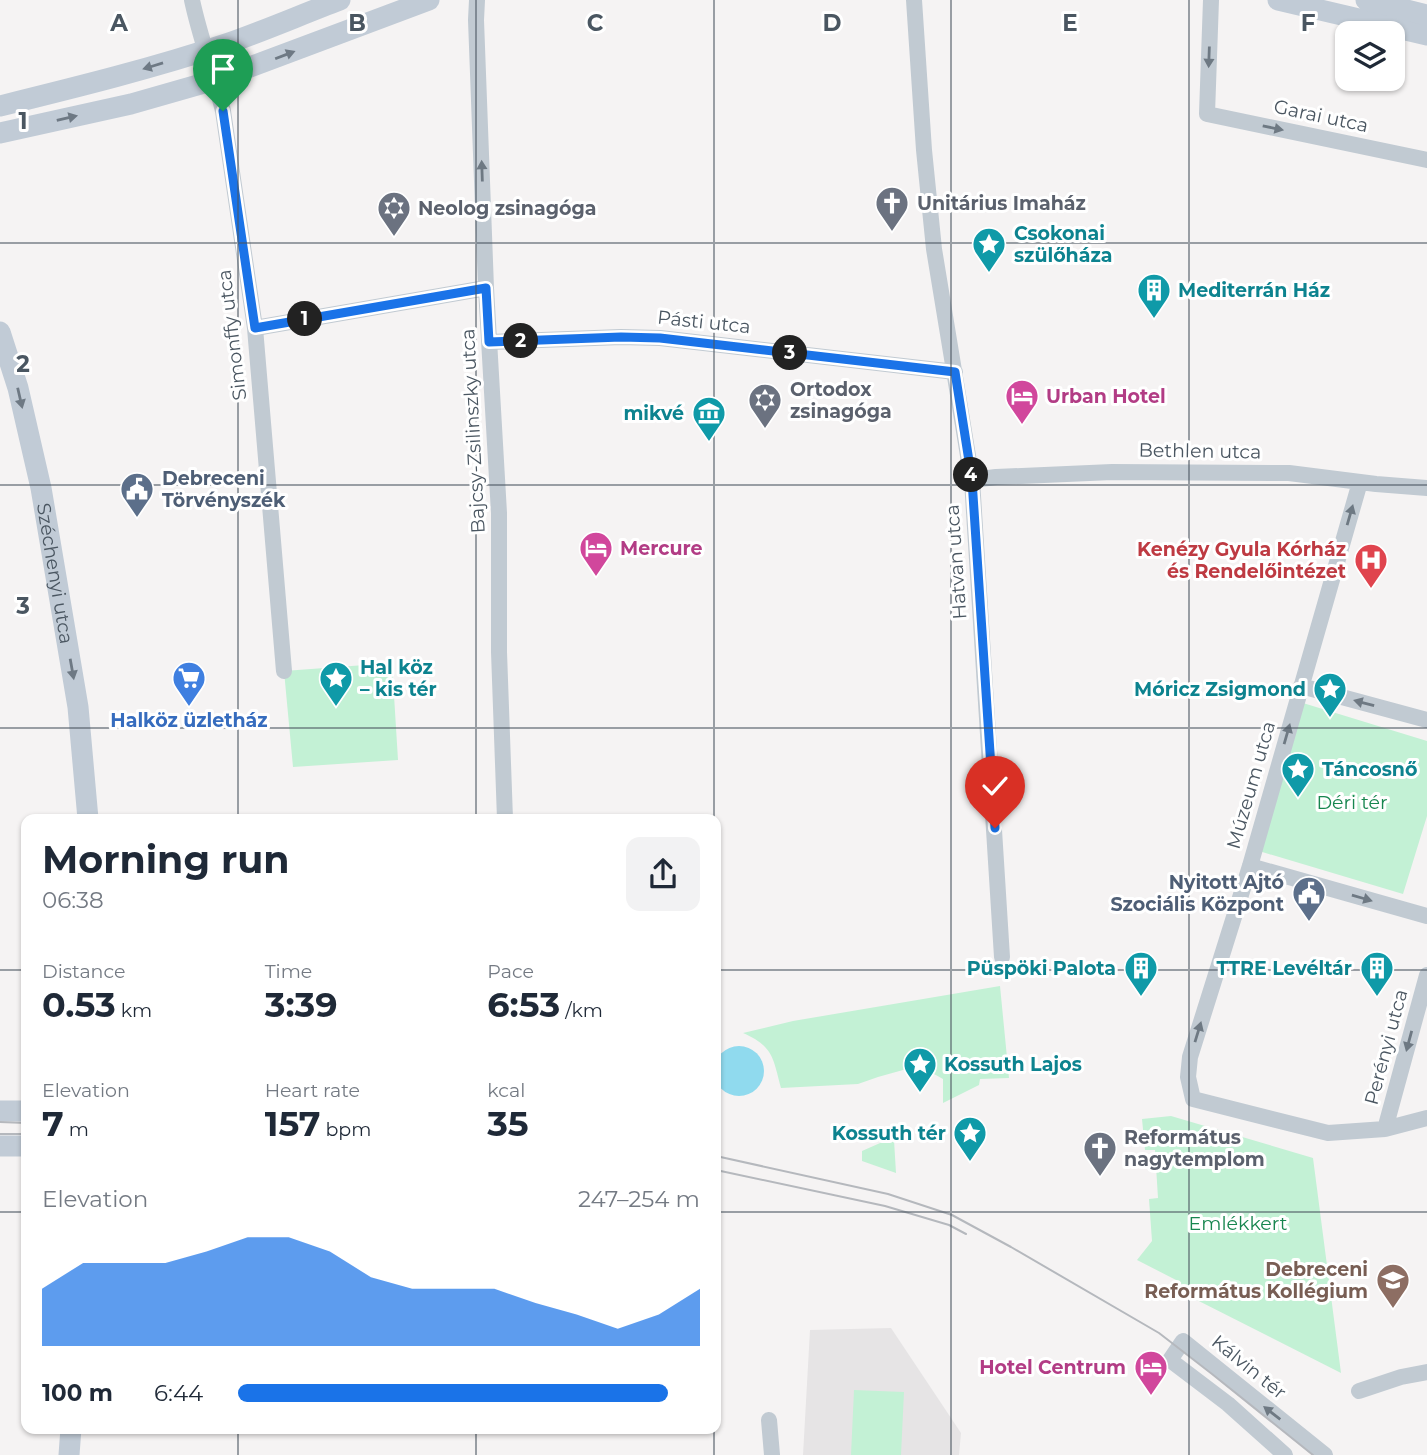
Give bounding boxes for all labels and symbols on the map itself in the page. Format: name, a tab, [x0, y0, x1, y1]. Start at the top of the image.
text: A	[109, 9, 128, 37]
text: B	[348, 9, 366, 37]
text: C	[587, 9, 604, 37]
text: D	[823, 9, 842, 37]
text: E	[1062, 9, 1078, 37]
text: F	[1301, 9, 1316, 37]
pin	[193, 39, 253, 111]
one-way arrow	[1203, 46, 1214, 68]
one-way arrow	[274, 49, 295, 60]
one-way arrow	[142, 61, 163, 71]
street label: Garai utca	[1272, 95, 1370, 137]
text: 1	[18, 107, 28, 135]
one-way arrow	[56, 112, 78, 123]
one-way arrow	[1262, 122, 1284, 133]
one-way arrow	[476, 159, 487, 181]
church icon: Unitárius Imaház	[873, 184, 911, 233]
synagogue icon: Neolog zsinagóga	[375, 189, 413, 238]
place label: Unitárius Imaház	[917, 192, 1086, 215]
place label: Neolog zsinagóga	[418, 197, 596, 220]
place label: Csokonai szülőháza	[1014, 222, 1113, 267]
place icon: Csokonai szülőháza	[970, 225, 1008, 274]
street label: Simonffy utca	[213, 268, 251, 402]
building icon: Mediterrán Ház	[1135, 271, 1173, 320]
place label: Mediterrán Ház	[1178, 279, 1330, 302]
pin: 1	[288, 302, 322, 336]
street label: Pásti utca	[656, 306, 752, 338]
pin: 2	[504, 324, 538, 358]
street label: Bajcsy-Zsilinszky utca	[456, 328, 490, 534]
pin: 3	[772, 336, 808, 370]
text: 2	[16, 350, 30, 378]
hotel icon: Urban Hotel	[1003, 377, 1041, 426]
place label: Ortodox zsinagóga	[790, 378, 892, 423]
synagogue icon: Ortodox zsinagóga	[746, 381, 784, 430]
place label: Urban Hotel	[1046, 385, 1166, 408]
one-way arrow	[15, 387, 26, 409]
museum icon: mikvé	[690, 394, 728, 443]
place label: mikvé	[623, 402, 684, 425]
street label: Bethlen utca	[1138, 438, 1262, 464]
pin: 4	[954, 458, 988, 492]
place label: Debreceni Törvényszék	[162, 467, 286, 512]
public building icon: Debreceni Törvényszék	[118, 470, 156, 519]
street label: Széchenyi utca	[32, 501, 79, 646]
street label: Hatvan utca	[941, 504, 971, 620]
one-way arrow	[1345, 504, 1356, 526]
hotel icon: Mercure	[577, 529, 615, 578]
place label: Mercure	[620, 537, 702, 560]
place label: Kenézy Gyula Kórház és Rendelőintézet	[1137, 538, 1346, 583]
hospital icon: Kenézy Gyula Kórház és Rendelőintézet	[1352, 541, 1390, 590]
text: 3	[15, 592, 30, 620]
place label: Hal köz – kis tér	[360, 656, 437, 701]
one-way arrow	[67, 658, 78, 680]
supermarket icon: Halköz üzletház	[170, 659, 208, 708]
place icon: Hal köz – kis tér	[317, 659, 355, 708]
place icon: Móricz Zsigmond	[1311, 670, 1349, 719]
place label: Móricz Zsigmond	[1134, 678, 1306, 701]
one-way arrow	[1353, 697, 1375, 708]
place label: Halköz üzletház	[110, 709, 268, 732]
street label: Múzeum utca	[1222, 718, 1280, 852]
one-way arrow	[1283, 723, 1293, 744]
place icon: Táncosnő	[1279, 750, 1317, 799]
pin	[965, 756, 1025, 828]
place label: Táncosnő	[1322, 758, 1417, 781]
park label: Déri tér	[1316, 791, 1388, 814]
place label: Nyitott Ajtó Szociális Központ	[1111, 871, 1284, 916]
public building icon: Nyitott Ajtó Szociális Központ	[1290, 874, 1328, 923]
one-way arrow	[1352, 893, 1373, 903]
building icon: Püspöki Palota	[1122, 949, 1160, 998]
building icon: TTRE Levéltár	[1358, 949, 1396, 998]
place label: Püspöki Palota	[967, 957, 1116, 980]
place label: TTRE Levéltár	[1216, 957, 1352, 980]
street label: Perényi utca	[1360, 987, 1412, 1107]
one-way arrow	[1193, 1022, 1204, 1043]
one-way arrow	[1403, 1030, 1414, 1052]
place icon: Kossuth Lajos	[901, 1045, 939, 1094]
place label: Kossuth Lajos	[944, 1053, 1082, 1076]
place icon: Kossuth tér	[951, 1114, 989, 1163]
place label: Kossuth tér	[832, 1122, 946, 1145]
place label: Református nagytemplom	[1124, 1126, 1265, 1171]
church icon: Református nagytemplom	[1081, 1129, 1119, 1178]
park label: Emlékkert	[1189, 1212, 1288, 1235]
place label: Debreceni Református Kollégium	[1144, 1258, 1368, 1303]
school or university icon: Debreceni Református Kollégium	[1374, 1261, 1412, 1310]
street label: Kálvin tér	[1207, 1330, 1291, 1404]
hotel icon: Hotel Centrum	[1132, 1348, 1170, 1397]
place label: Hotel Centrum	[979, 1356, 1126, 1379]
one-way arrow	[1263, 1406, 1281, 1420]

